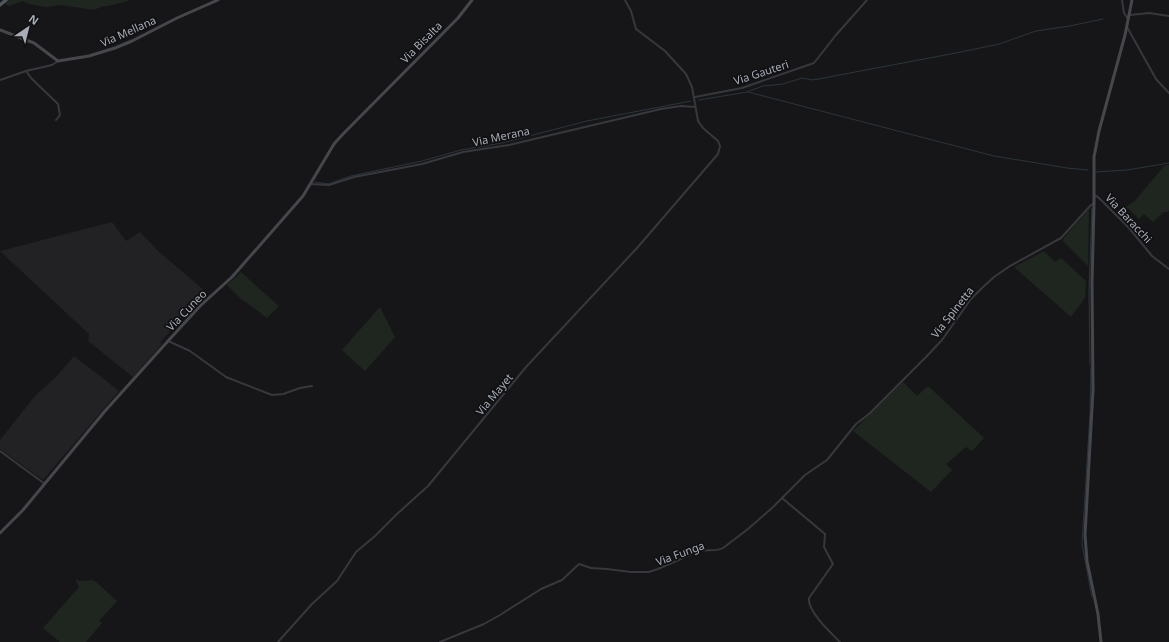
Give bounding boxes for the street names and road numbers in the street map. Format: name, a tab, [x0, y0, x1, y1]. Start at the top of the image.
street label: Via Mellana	[98, 12, 158, 50]
street label: Via Bisalta	[397, 18, 445, 66]
street label: Via Gauteri	[732, 56, 790, 88]
street label: Via Merana	[471, 123, 531, 149]
street label: Via Baracchi	[1102, 190, 1156, 246]
street label: Via Spinetta	[927, 283, 977, 341]
street label: Via Cuneo	[163, 286, 210, 334]
street label: Via Mayet	[472, 370, 516, 418]
street label: Via Funga	[654, 537, 706, 569]

